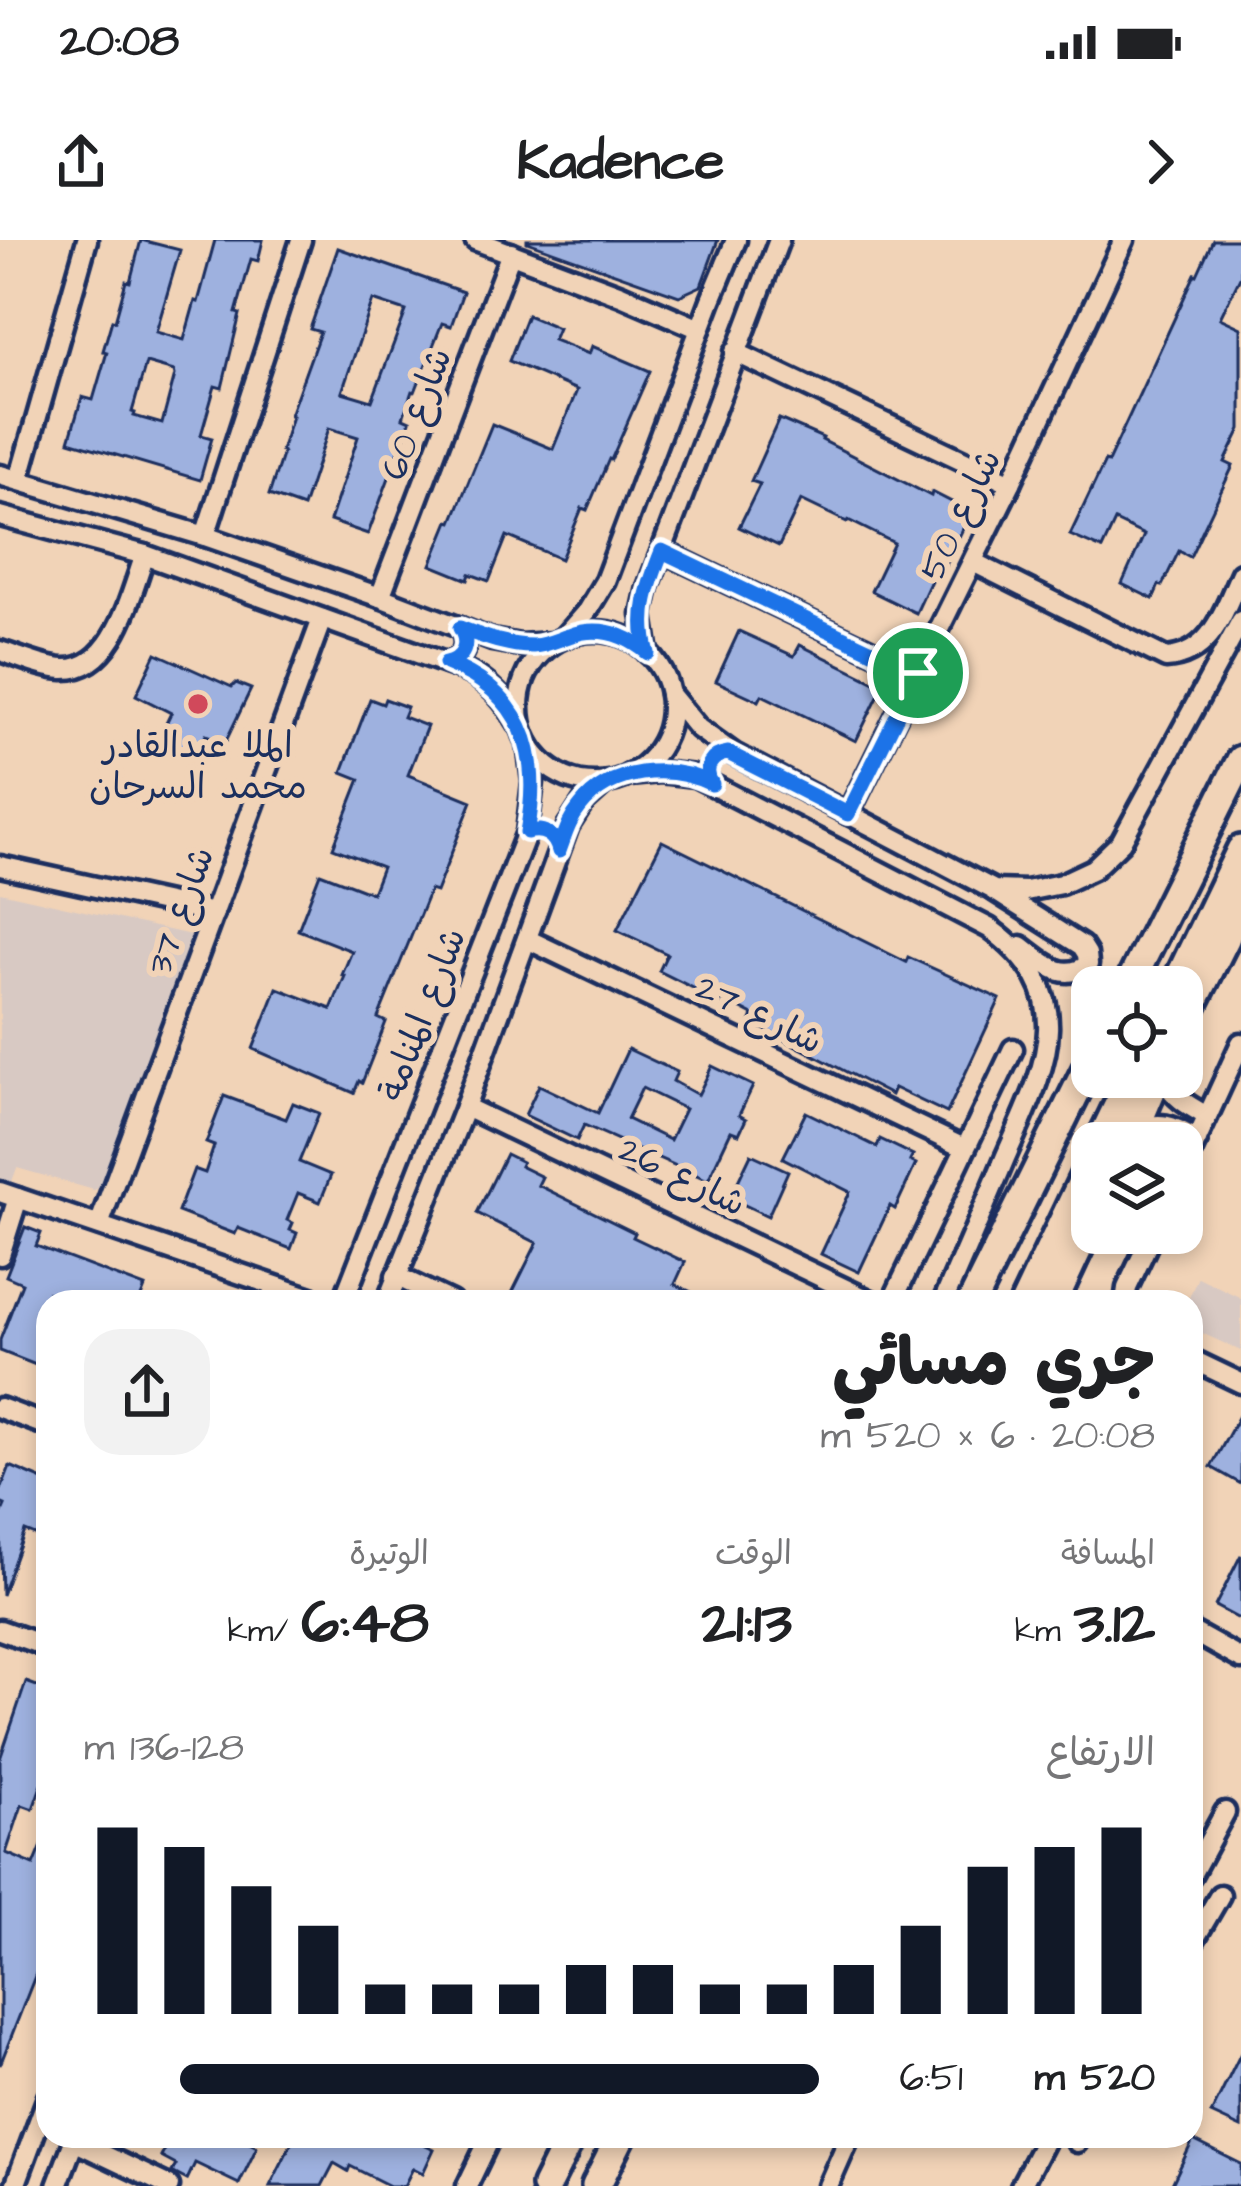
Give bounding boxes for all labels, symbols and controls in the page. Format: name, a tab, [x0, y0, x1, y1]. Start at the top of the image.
text: 20:08	[60, 11, 179, 73]
text: Kadence	[517, 125, 724, 200]
icon: share	[48, 129, 114, 195]
icon: forward	[1127, 129, 1193, 195]
street label: شارع 60	[369, 341, 466, 487]
street label: شارع 50	[908, 441, 1015, 589]
pin	[867, 622, 969, 724]
icon: arrive	[885, 640, 951, 706]
marker: الملا عبدالقادر محمد السرحان	[185, 691, 211, 717]
place label: الملا عبدالقادر محمد السرحان	[89, 721, 307, 813]
street label: شارع 37	[135, 840, 228, 982]
street label: شارع المنامة	[367, 921, 480, 1109]
street label: شارع 27	[687, 963, 831, 1068]
map controls	[1071, 966, 1203, 1254]
button: locate	[1071, 966, 1203, 1098]
button: layers	[1071, 1122, 1203, 1254]
street label: شارع 26	[610, 1125, 754, 1230]
text: جري مسائي	[832, 1319, 1155, 1411]
button: share	[84, 1329, 210, 1455]
text: 20:08 · 6 × 520 m	[820, 1410, 1155, 1464]
text: الوتيرة	[349, 1531, 429, 1577]
text: الوقت	[715, 1531, 792, 1577]
text: المسافة	[1061, 1531, 1155, 1577]
text: 6:48	[302, 1582, 429, 1665]
text: 21:13	[702, 1582, 792, 1665]
text: 3.12	[1074, 1582, 1155, 1665]
text: /km	[227, 1608, 302, 1654]
text: km	[1015, 1608, 1074, 1654]
text: 128–136 m	[84, 1722, 244, 1776]
text: الارتفاع	[1046, 1727, 1155, 1781]
text: 6:51	[899, 2052, 963, 2106]
text: 520 m	[1034, 2052, 1155, 2106]

